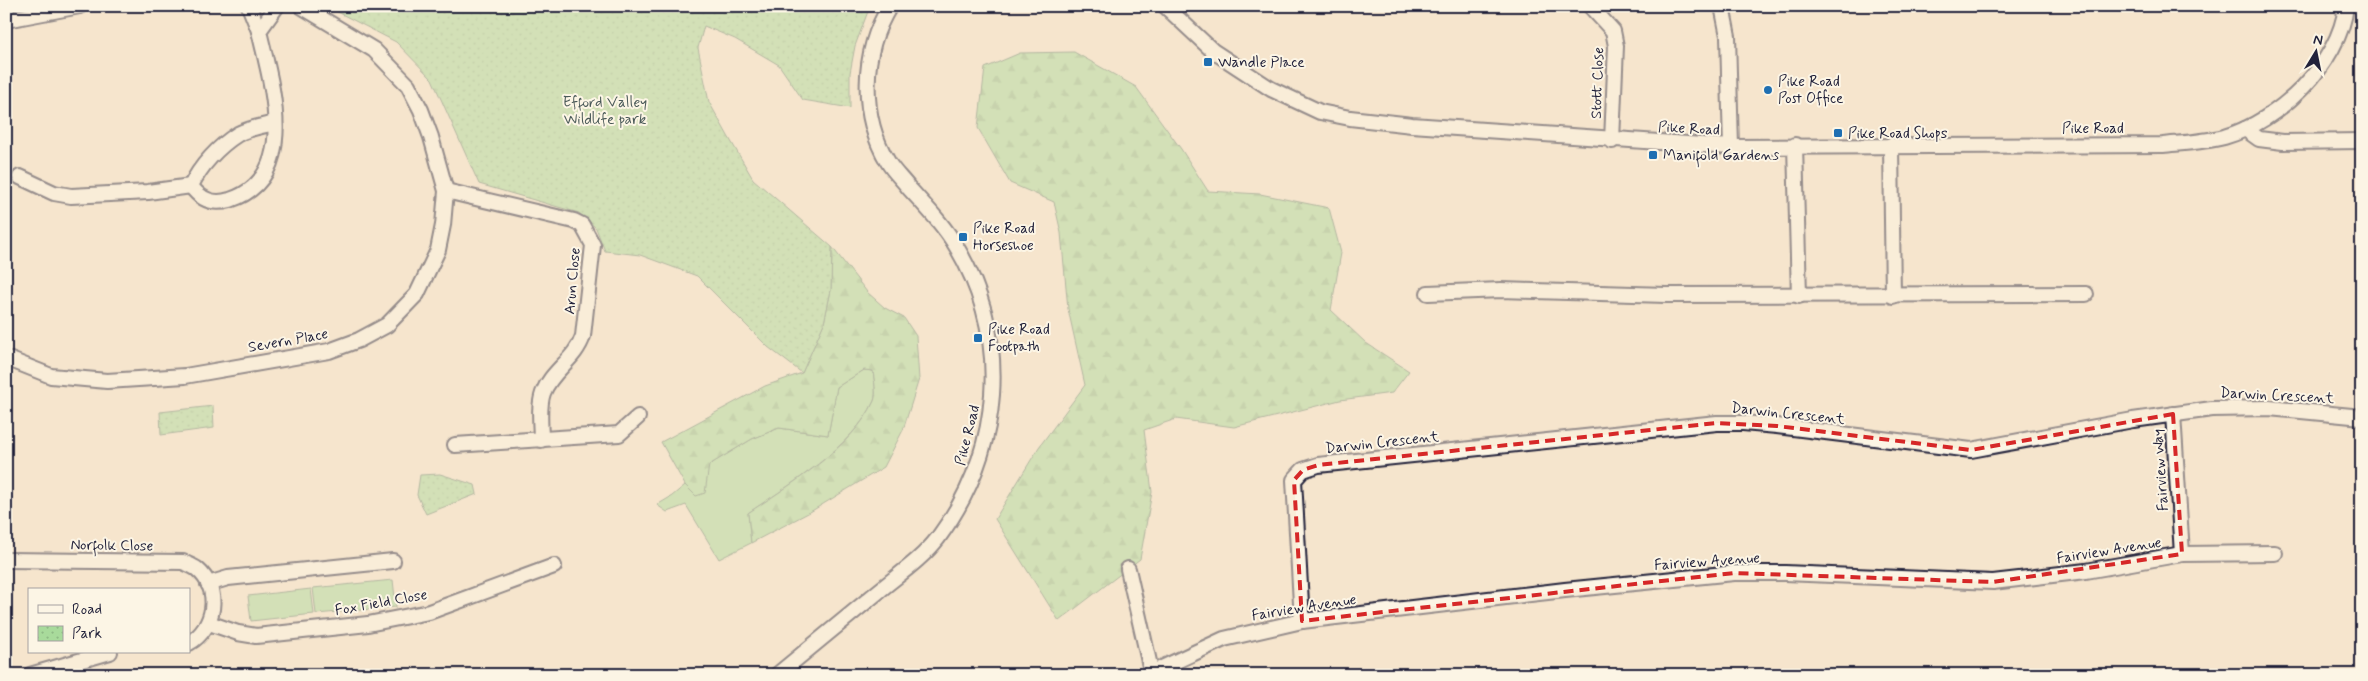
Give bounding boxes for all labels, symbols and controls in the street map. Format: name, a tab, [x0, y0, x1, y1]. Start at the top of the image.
north arrow	[2290, 28, 2340, 78]
text: N	[2312, 31, 2324, 50]
street label: Stott Close	[1587, 47, 1609, 119]
place label: Wandle Place	[1218, 53, 1305, 73]
marker: Wandle Place	[1202, 56, 1214, 68]
place label: Pike Road Post Office	[1778, 72, 1843, 109]
marker: Pike Road Post Office	[1762, 84, 1774, 96]
park label: Efford Valley Wildlife park	[563, 93, 647, 130]
street label: Pike Road	[1658, 117, 1720, 141]
street label: Pike Road	[2062, 119, 2124, 139]
place label: Pike Road Shops	[1848, 124, 1948, 144]
marker: Pike Road Shops	[1832, 127, 1844, 139]
place label: Manifold Gardens	[1663, 146, 1780, 168]
marker: Manifold Gardens	[1647, 149, 1659, 161]
place label: Pike Road Horseshoe	[973, 219, 1035, 256]
marker: Pike Road Horseshoe	[957, 231, 969, 243]
street label: Arun Close	[560, 247, 586, 315]
place label: Pike Road Footpath	[988, 320, 1050, 357]
street label: Severn Place	[247, 324, 330, 358]
marker: Pike Road Footpath	[972, 332, 984, 344]
street label: Darwin Crescent	[2219, 383, 2335, 409]
street label: Darwin Crescent	[1730, 398, 1846, 430]
street label: Pike Road	[951, 403, 985, 468]
street label: Darwin Crescent	[1324, 427, 1440, 459]
street label: Fairview Way	[2148, 428, 2174, 512]
street label: Fairview Avenue	[2055, 533, 2163, 569]
street label: Norfolk Close	[70, 535, 154, 559]
street label: Fairview Avenue	[1654, 548, 1761, 576]
street label: Fox Field Close	[333, 585, 429, 621]
legend	[28, 588, 190, 654]
street label: Fairview Avenue	[1250, 590, 1358, 626]
text: Road	[72, 600, 102, 620]
text: Park	[72, 624, 102, 644]

